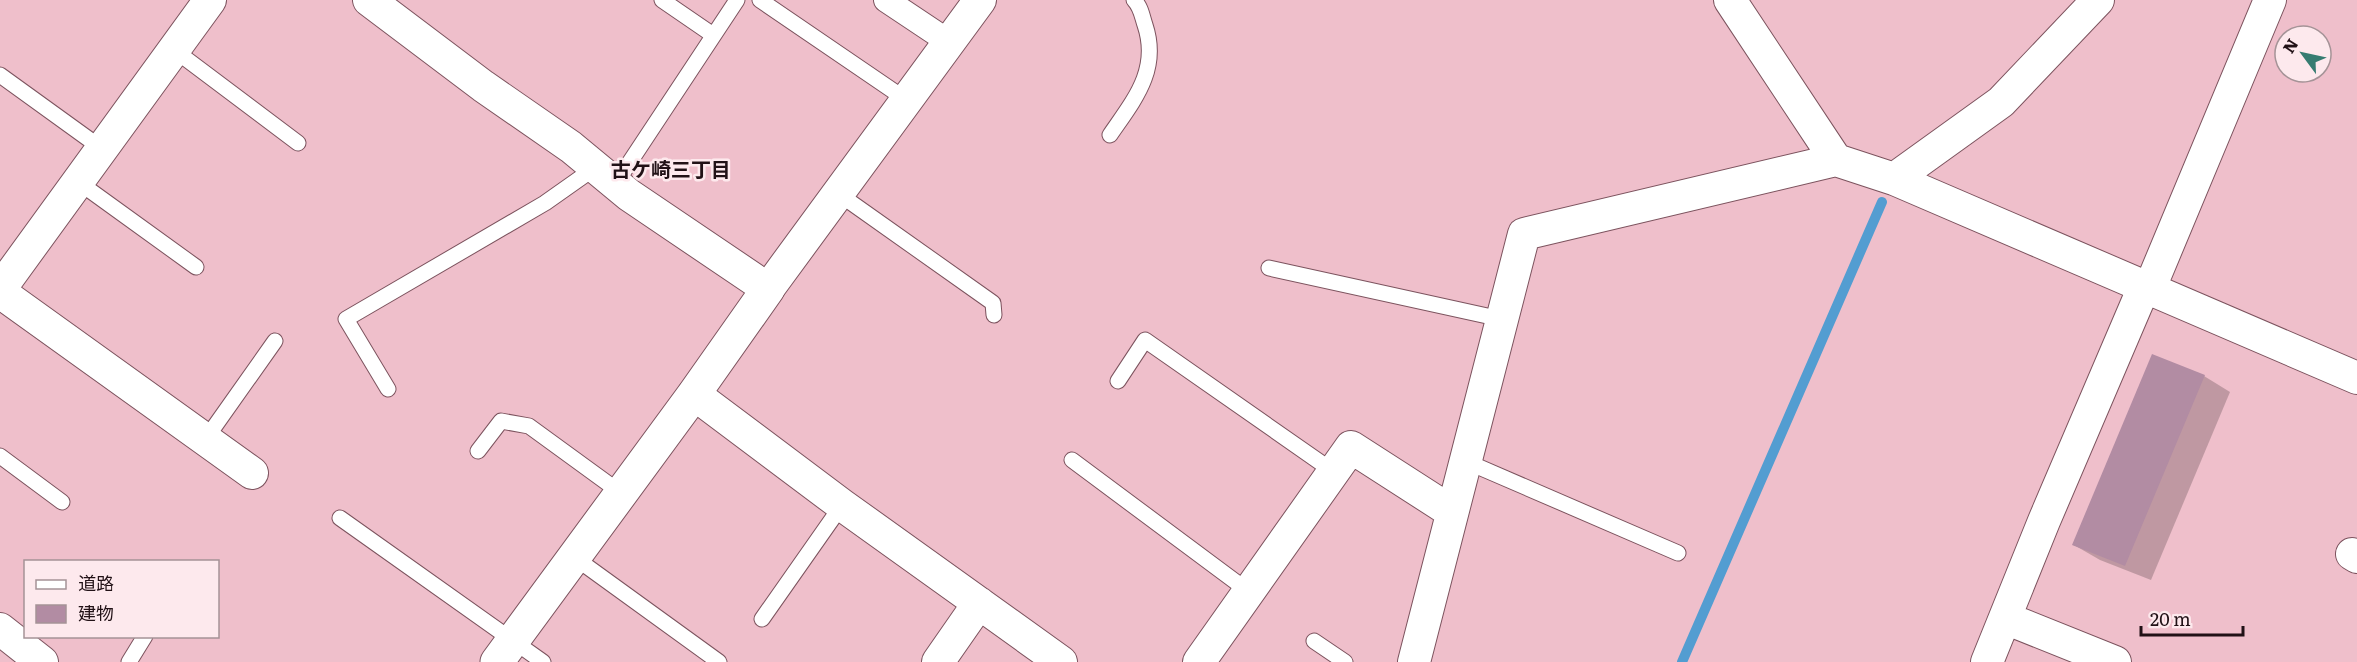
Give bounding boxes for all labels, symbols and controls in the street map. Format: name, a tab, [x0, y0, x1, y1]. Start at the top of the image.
north arrow	[2273, 24, 2333, 84]
text: N	[2276, 33, 2303, 57]
district label: 古ケ崎三丁目	[611, 153, 731, 183]
legend	[24, 560, 219, 638]
text: 道路	[78, 569, 114, 596]
text: 建物	[78, 599, 114, 626]
scale bar	[2141, 599, 2243, 637]
text: 20 m	[2150, 605, 2191, 632]

